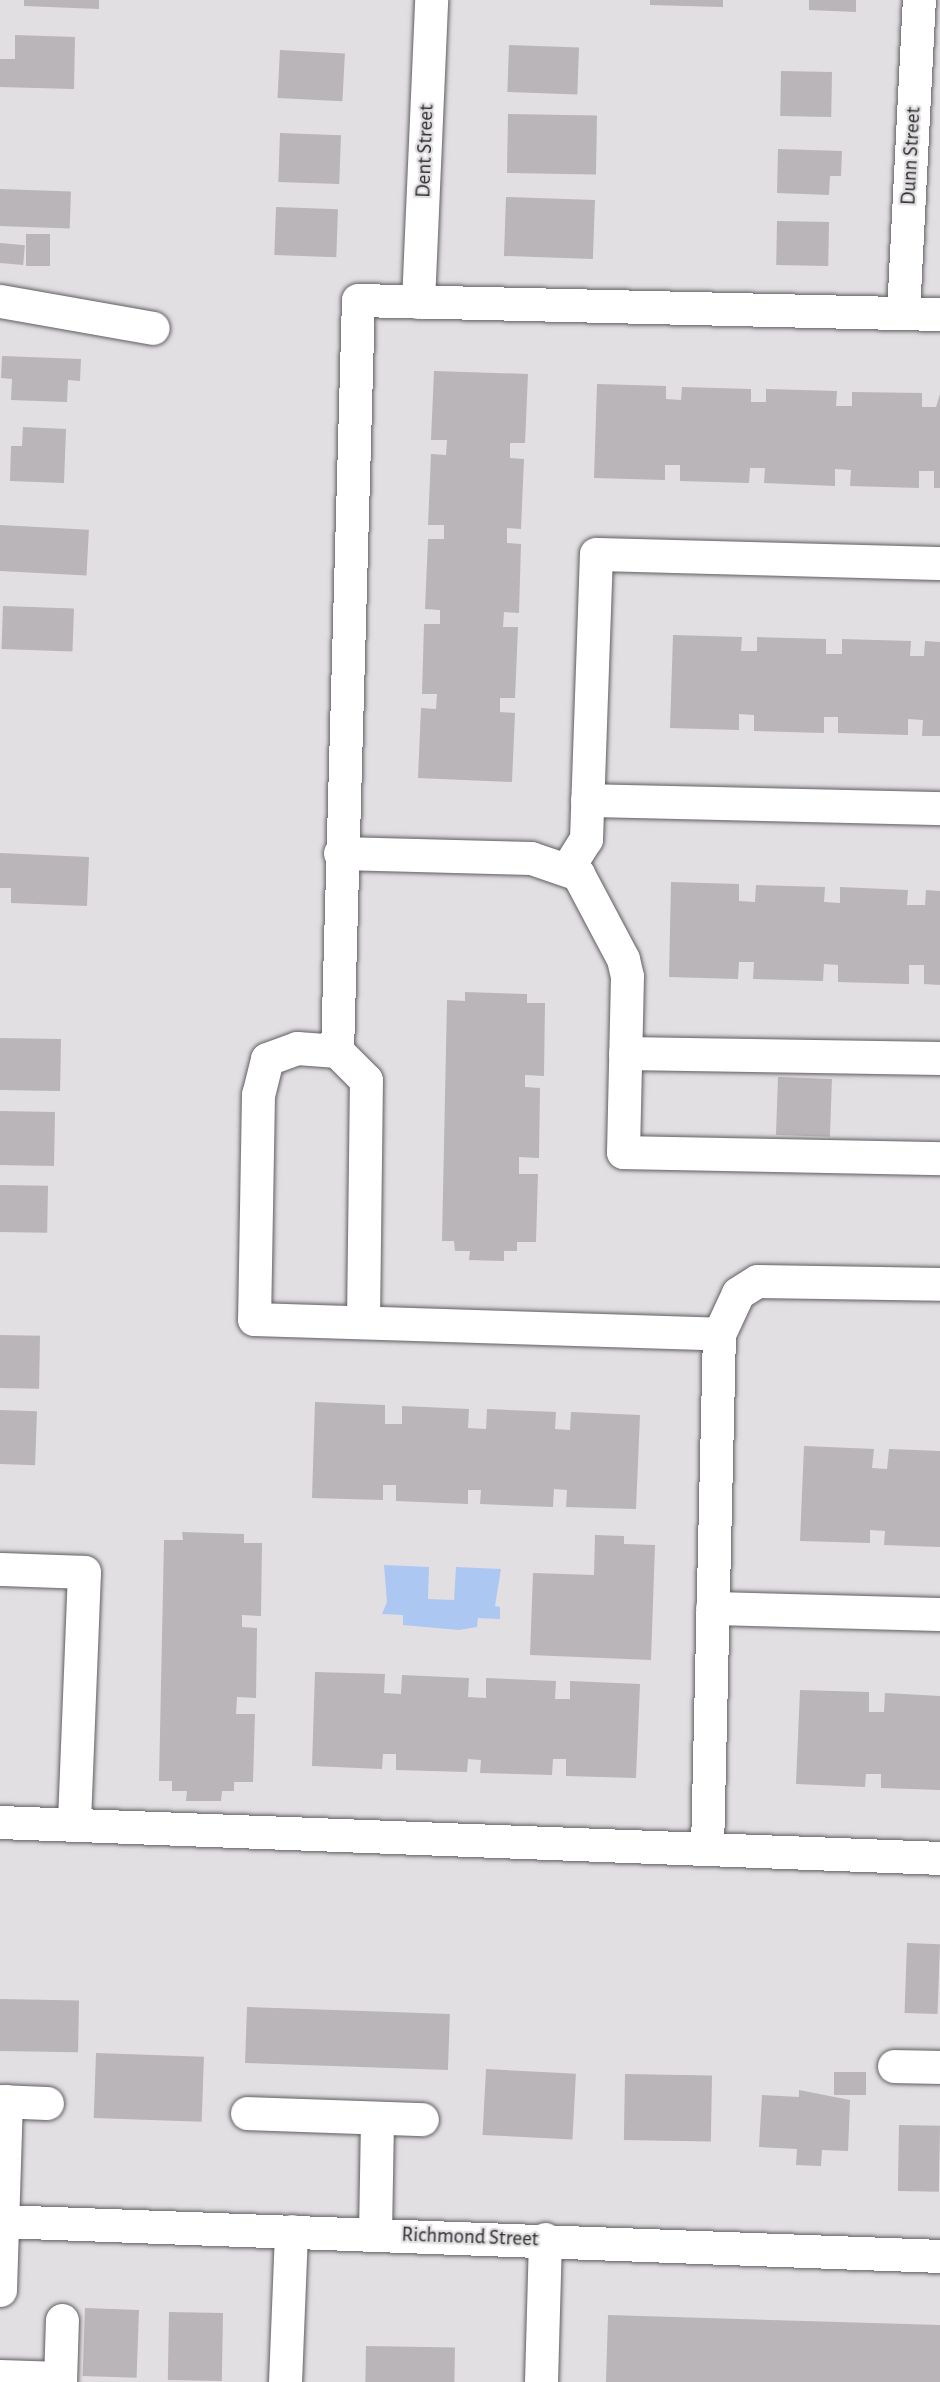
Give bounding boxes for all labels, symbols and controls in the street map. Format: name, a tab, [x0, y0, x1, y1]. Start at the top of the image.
street label: Dent Street	[411, 104, 439, 198]
street label: Dunn Street	[896, 106, 926, 206]
street label: Richmond Street	[401, 2222, 539, 2252]

